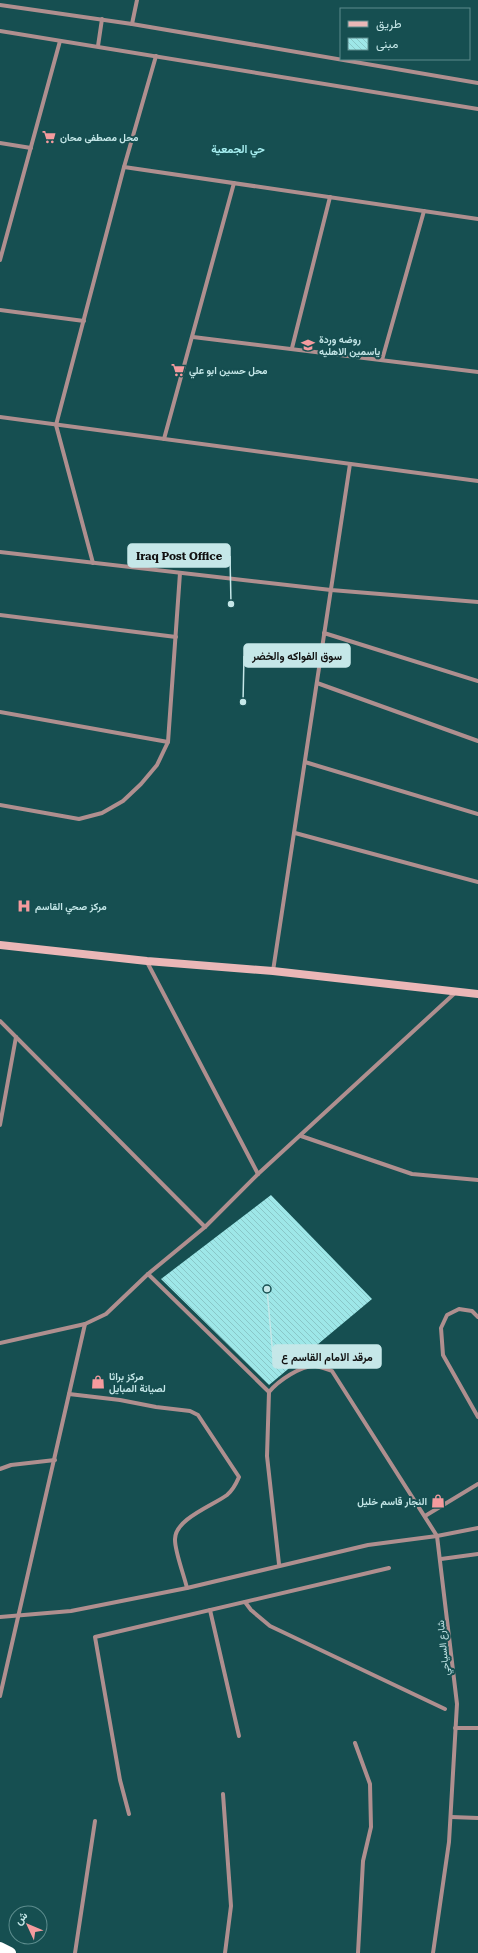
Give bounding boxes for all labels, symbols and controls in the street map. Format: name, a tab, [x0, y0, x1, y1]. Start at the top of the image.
legend	[340, 8, 470, 60]
text: طريق	[376, 17, 402, 32]
text: مبنى	[376, 37, 398, 52]
supermarket icon: محل مصطفى محان	[41, 129, 57, 145]
place label: محل مصطفى محان	[60, 132, 139, 144]
district label: حي الجمعية	[211, 143, 265, 158]
place label: روضه وردة ياسمين الاهليه	[319, 334, 380, 358]
school or university icon: روضه وردة ياسمين الاهليه	[300, 337, 316, 353]
supermarket icon: محل حسين ابو علي	[170, 362, 186, 378]
place label: محل حسين ابو علي	[189, 365, 268, 379]
callout: Iraq Post Office	[128, 544, 230, 567]
text: Iraq Post Office	[136, 550, 223, 563]
callout: سوق الفواكه والخضر	[244, 644, 350, 667]
text: سوق الفواكه والخضر	[251, 650, 342, 663]
hospital icon: مركز صحي القاسم	[16, 898, 32, 914]
place label: مركز صحي القاسم	[35, 901, 107, 915]
callout: مرقد الامام القاسم ع	[273, 1345, 381, 1368]
text: مرقد الامام القاسم ع	[281, 1351, 373, 1365]
place label: مركز براثا لصيانة المبايل	[109, 1371, 166, 1395]
shop icon: مركز براثا لصيانة المبايل	[90, 1374, 106, 1390]
shop icon: النجار قاسم خليل	[430, 1493, 446, 1509]
place label: النجار قاسم خليل	[357, 1496, 427, 1508]
street label: شارع السياحي	[435, 1619, 454, 1676]
north arrow	[8, 1905, 48, 1945]
text: ش	[12, 1909, 30, 1928]

